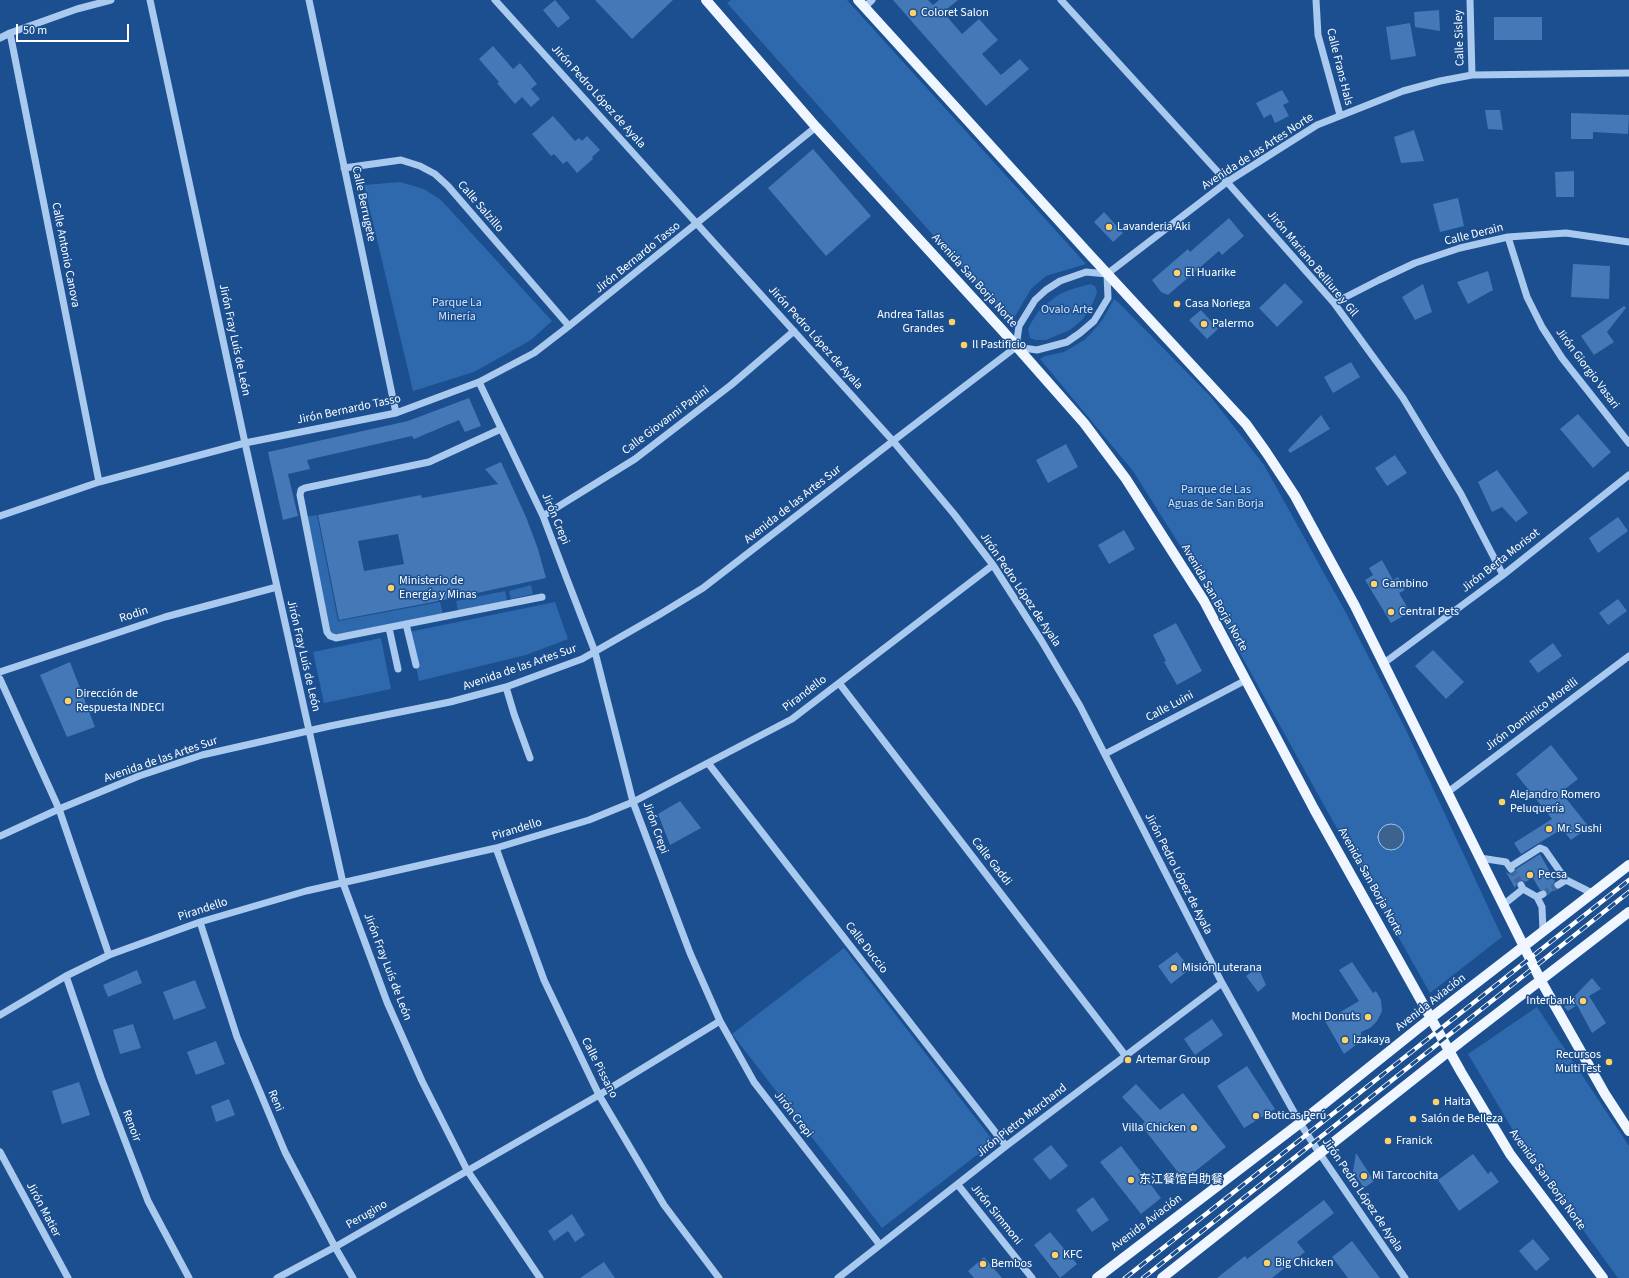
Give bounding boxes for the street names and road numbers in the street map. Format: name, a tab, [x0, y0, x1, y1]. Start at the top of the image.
street label: Calle Sisley	[1452, 10, 1468, 66]
street label: Calle Frans Hals	[1322, 27, 1356, 107]
street label: Jirón Pedro López de Ayala	[548, 42, 648, 152]
street label: Avenida de las Artes Norte	[1199, 110, 1317, 194]
street label: Calle Berrugete	[348, 165, 378, 243]
street label: Calle Salzillo	[454, 178, 506, 236]
street label: Calle Antonio Canova	[48, 201, 82, 309]
street label: Jirón Mariano Belliure y Gil	[1263, 208, 1361, 320]
street label: Jirón Bernardo Tasso	[592, 219, 684, 297]
street label: Calle Derain	[1443, 221, 1505, 249]
street label: Avenida San Borja Norte	[928, 231, 1020, 331]
street label: Jirón Fray Luís de León	[215, 283, 253, 397]
street label: Jirón Pedro López de Ayala	[765, 283, 865, 393]
street label: Jirón Giorgio Vasari	[1552, 326, 1622, 412]
street label: Calle Giovanni Papini	[620, 383, 712, 459]
street label: Jirón Bernardo Tasso	[296, 392, 402, 428]
street label: Avenida de las Artes Sur	[742, 463, 844, 547]
street label: Jirón Crepi	[538, 491, 572, 547]
street label: Jirón Berta Morisot	[1459, 526, 1543, 596]
street label: Jirón Pedro López de Ayala	[976, 530, 1064, 650]
street label: Avenida San Borja Norte	[1177, 542, 1251, 654]
street label: Jirón Fray Luís de León	[283, 599, 323, 713]
street label: Rodin	[118, 604, 150, 626]
street label: Avenida de las Artes Sur	[461, 642, 579, 694]
street label: Pirandello	[780, 673, 830, 715]
street label: Jirón Dominico Morelli	[1483, 675, 1581, 755]
street label: Calle Luini	[1144, 688, 1196, 726]
street label: Avenida de las Artes Sur	[102, 734, 220, 786]
street label: Jirón Crepi	[639, 800, 671, 856]
street label: Jirón Pedro López de Ayala	[1141, 811, 1215, 937]
street label: Pirandello	[490, 816, 544, 844]
street label: Avenida San Borja Norte	[1334, 825, 1406, 939]
street label: Calle Gaddi	[968, 835, 1014, 889]
street label: Pirandello	[176, 895, 230, 925]
street label: Jirón Fray Luís de León	[360, 911, 414, 1023]
street label: Calle Duccio	[841, 919, 891, 977]
street label: Avenida Aviación	[1393, 971, 1469, 1035]
street label: Calle Pissano	[578, 1035, 620, 1101]
street label: Jirón Pietro Marchand	[974, 1081, 1070, 1161]
street label: Reni	[264, 1088, 286, 1114]
street label: Jirón Crepi	[770, 1089, 816, 1141]
street label: Renoir	[118, 1108, 144, 1144]
street label: Avenida San Borja Norte	[1505, 1127, 1589, 1233]
street label: Jirón Pedro López de Ayala	[1318, 1135, 1406, 1255]
street label: Jirón Matier	[23, 1180, 63, 1240]
street label: Jirón Simmoni	[967, 1182, 1025, 1248]
street label: Avenida Aviación	[1109, 1192, 1185, 1254]
street label: Perugino	[344, 1197, 390, 1233]

